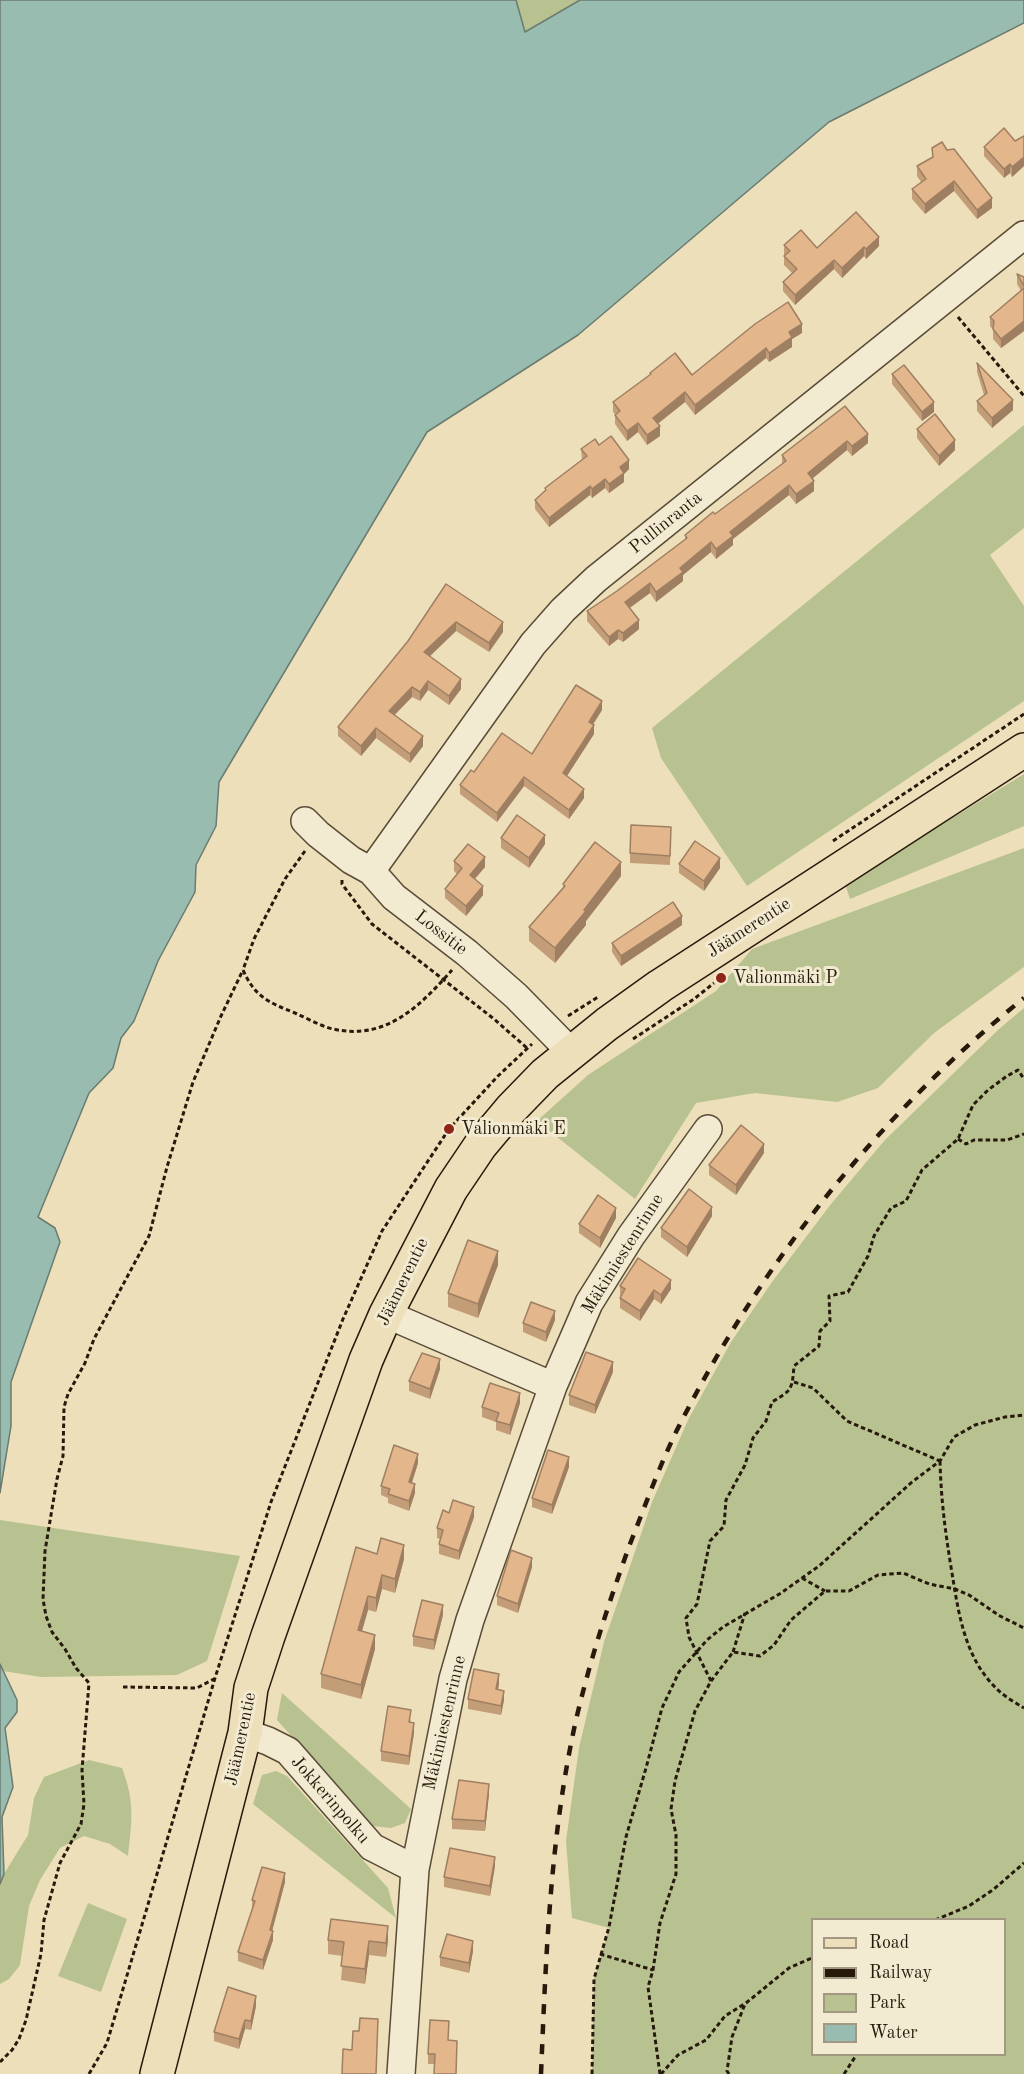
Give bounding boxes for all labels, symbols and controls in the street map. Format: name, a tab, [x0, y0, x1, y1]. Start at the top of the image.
street label: Pullinranta	[625, 487, 707, 559]
street label: Jäämerentie	[703, 893, 795, 963]
street label: Lossitie	[410, 906, 472, 960]
place label: Valionmäki P	[733, 967, 837, 989]
marker: Valionmäki P	[714, 971, 728, 985]
place label: Valionmäki E	[461, 1118, 566, 1140]
marker: Valionmäki E	[442, 1122, 456, 1136]
street label: Mäkimiestenrinne	[577, 1190, 669, 1318]
street label: Jäämerentie	[372, 1235, 434, 1329]
street label: Mäkimiestenrinne	[419, 1653, 471, 1793]
street label: Jäämerentie	[221, 1690, 261, 1788]
street label: Jokkerinpolku	[286, 1752, 374, 1848]
legend	[811, 1918, 1006, 2056]
text: Road	[869, 1934, 909, 1952]
text: Railway	[869, 1964, 932, 1982]
text: Park	[869, 1994, 906, 2012]
text: Water	[869, 2024, 918, 2042]

